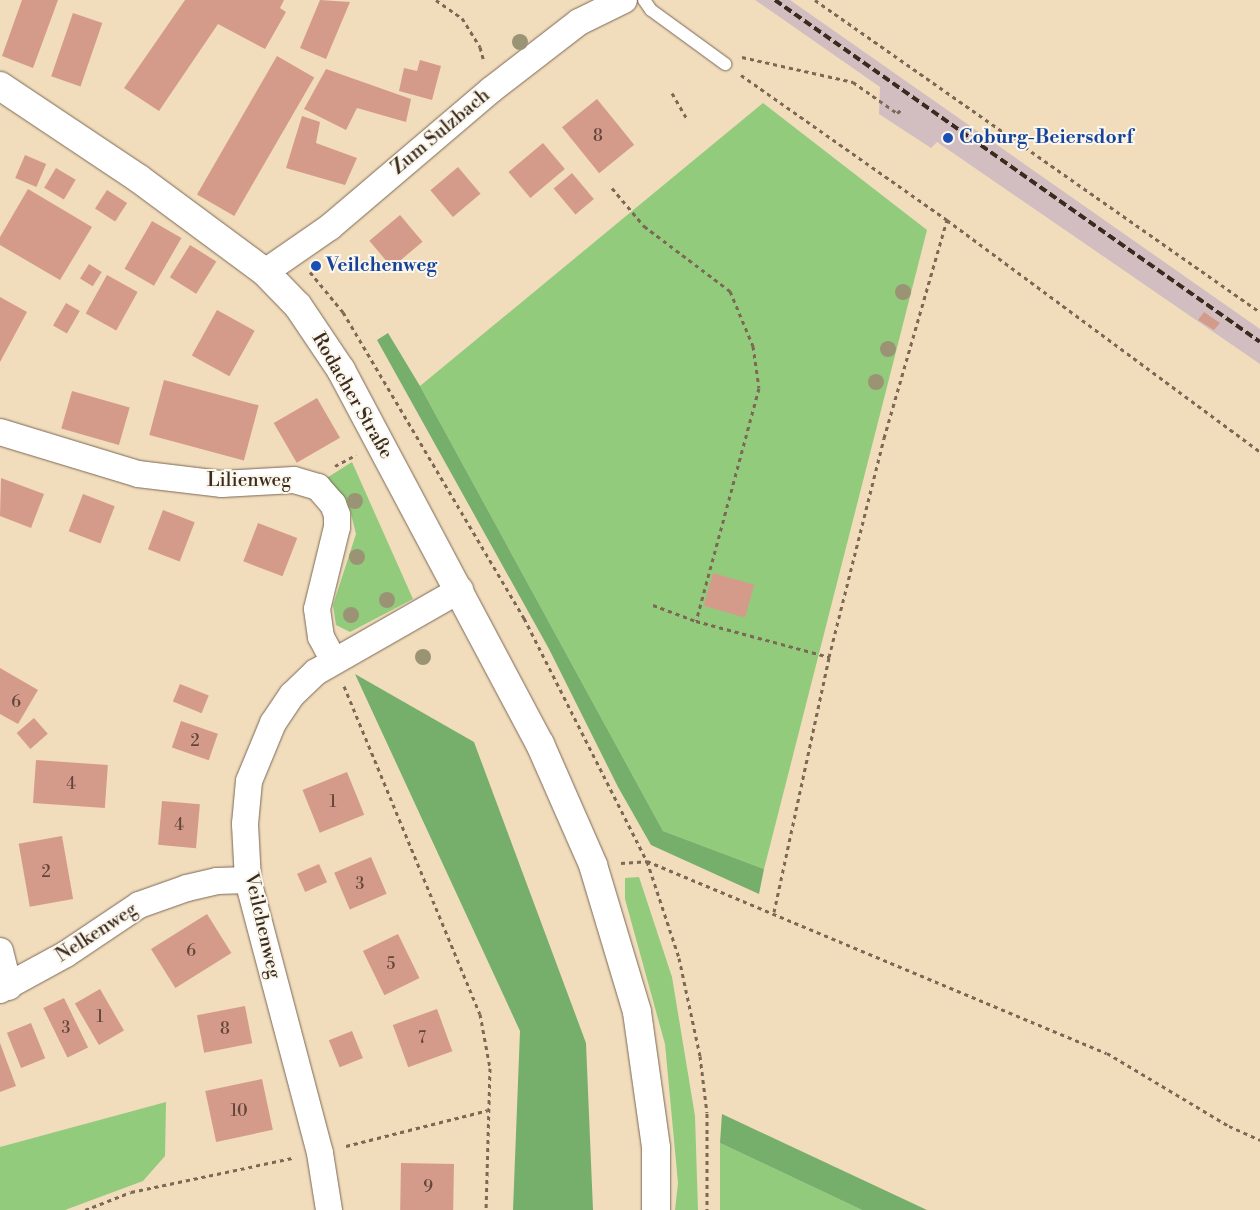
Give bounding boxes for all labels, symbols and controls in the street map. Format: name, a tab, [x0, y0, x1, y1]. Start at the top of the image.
street label: Zum Sulzbach	[387, 84, 495, 180]
house number: 8	[593, 126, 603, 146]
place label: Coburg-Beiersdorf	[959, 127, 1133, 149]
marker: Coburg-Beiersdorf	[941, 131, 955, 145]
place label: Veilchenweg	[326, 255, 437, 277]
marker: Veilchenweg	[310, 260, 322, 272]
street label: Rodacher Straße	[307, 329, 397, 463]
street label: Lilienweg	[207, 470, 291, 492]
house number: 6	[11, 692, 21, 712]
house number: 2	[190, 731, 200, 751]
house number: 4	[66, 774, 76, 794]
house number: 1	[330, 792, 336, 812]
house number: 4	[174, 815, 184, 835]
house number: 2	[41, 862, 51, 882]
street label: Veilchenweg	[239, 871, 285, 981]
house number: 3	[356, 874, 364, 894]
street label: Nelkenweg	[52, 898, 142, 968]
house number: 6	[186, 941, 196, 961]
house number: 5	[387, 954, 395, 974]
house number: 1	[97, 1007, 103, 1027]
house number: 3	[62, 1018, 70, 1038]
house number: 8	[220, 1019, 230, 1039]
house number: 7	[418, 1028, 426, 1048]
house number: 10	[231, 1101, 247, 1121]
house number: 9	[423, 1177, 433, 1197]

